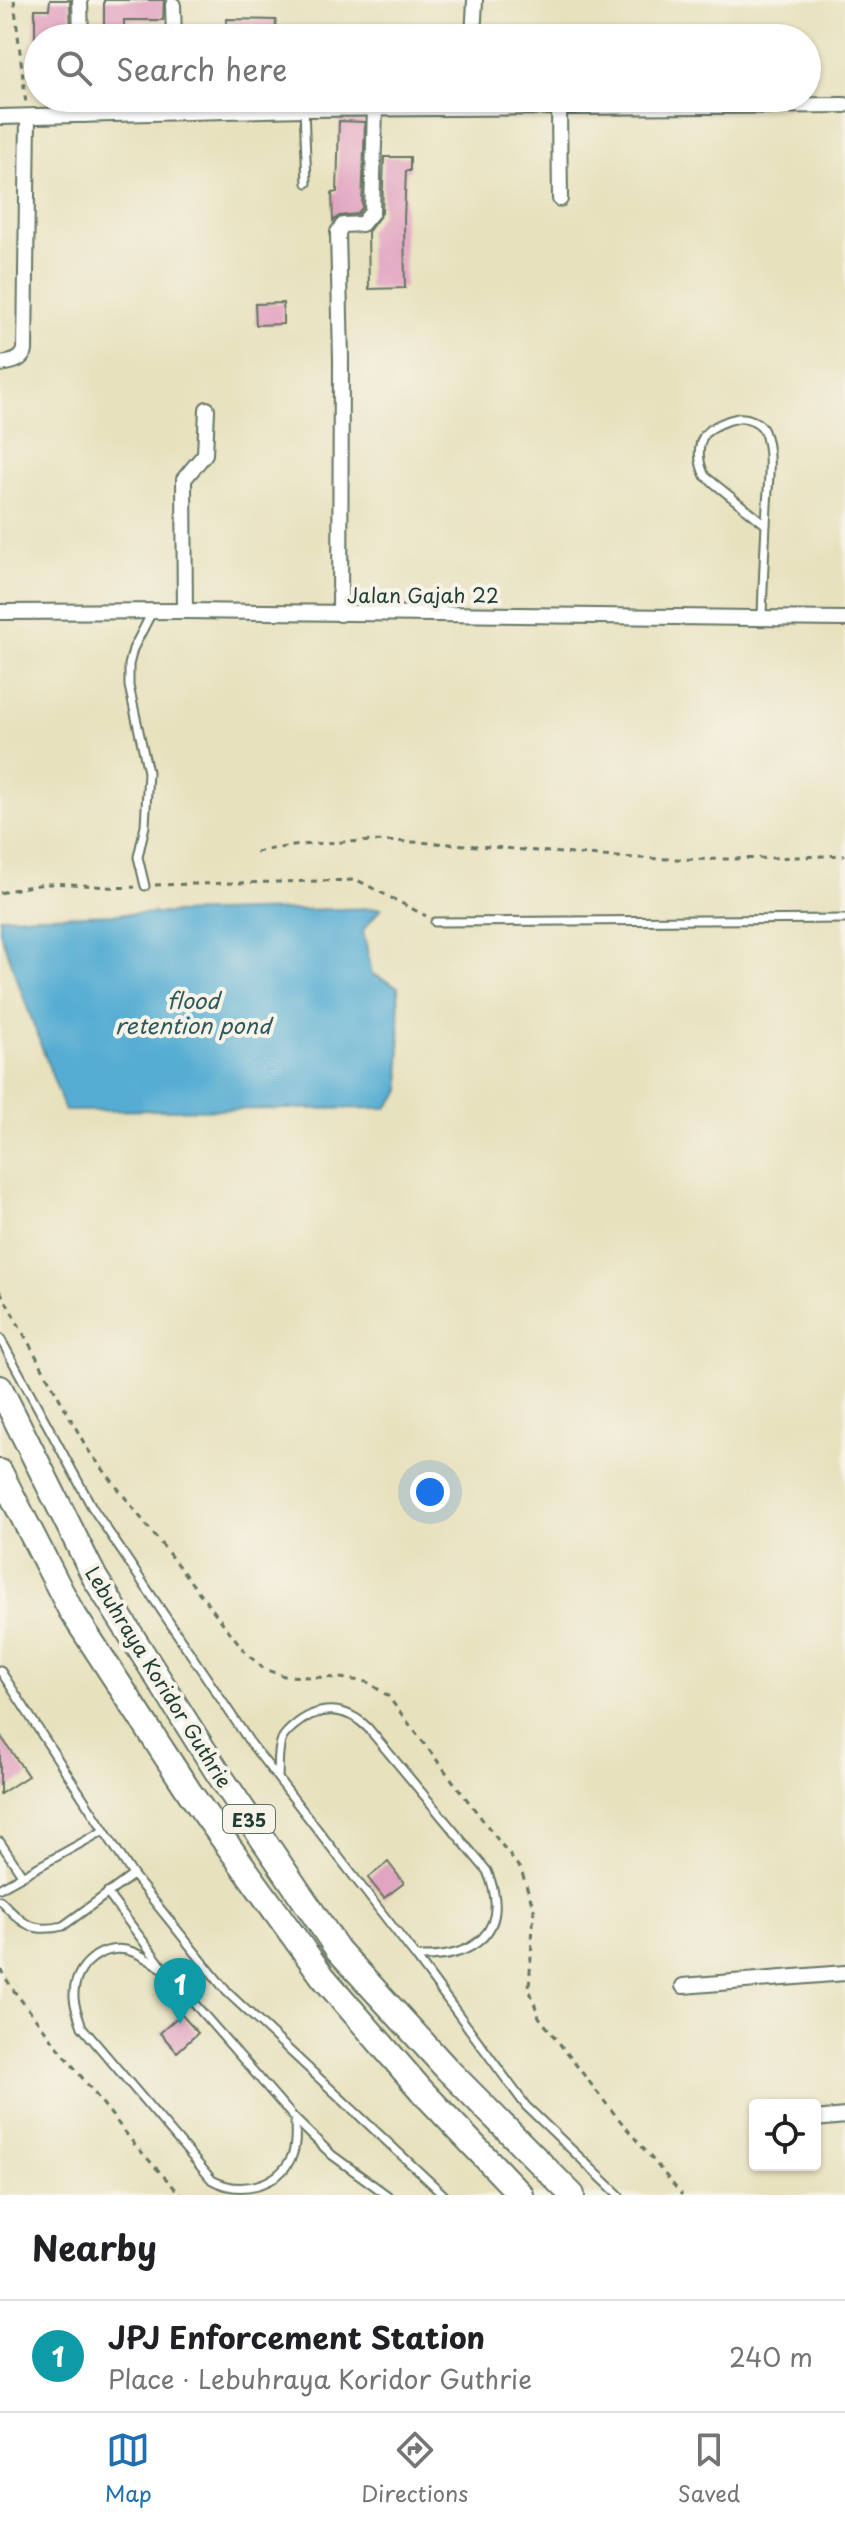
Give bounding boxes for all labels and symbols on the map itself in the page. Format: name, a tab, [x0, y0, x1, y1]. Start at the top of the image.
street label: Jalan Gajah 22	[347, 580, 499, 610]
water label: flood retention pond	[115, 983, 274, 1041]
your location	[410, 1472, 450, 1512]
street label: Lebuhraya Koridor Guthrie	[78, 1560, 240, 1794]
road number: E35	[223, 1805, 275, 1833]
pin: 1	[154, 1958, 206, 2024]

